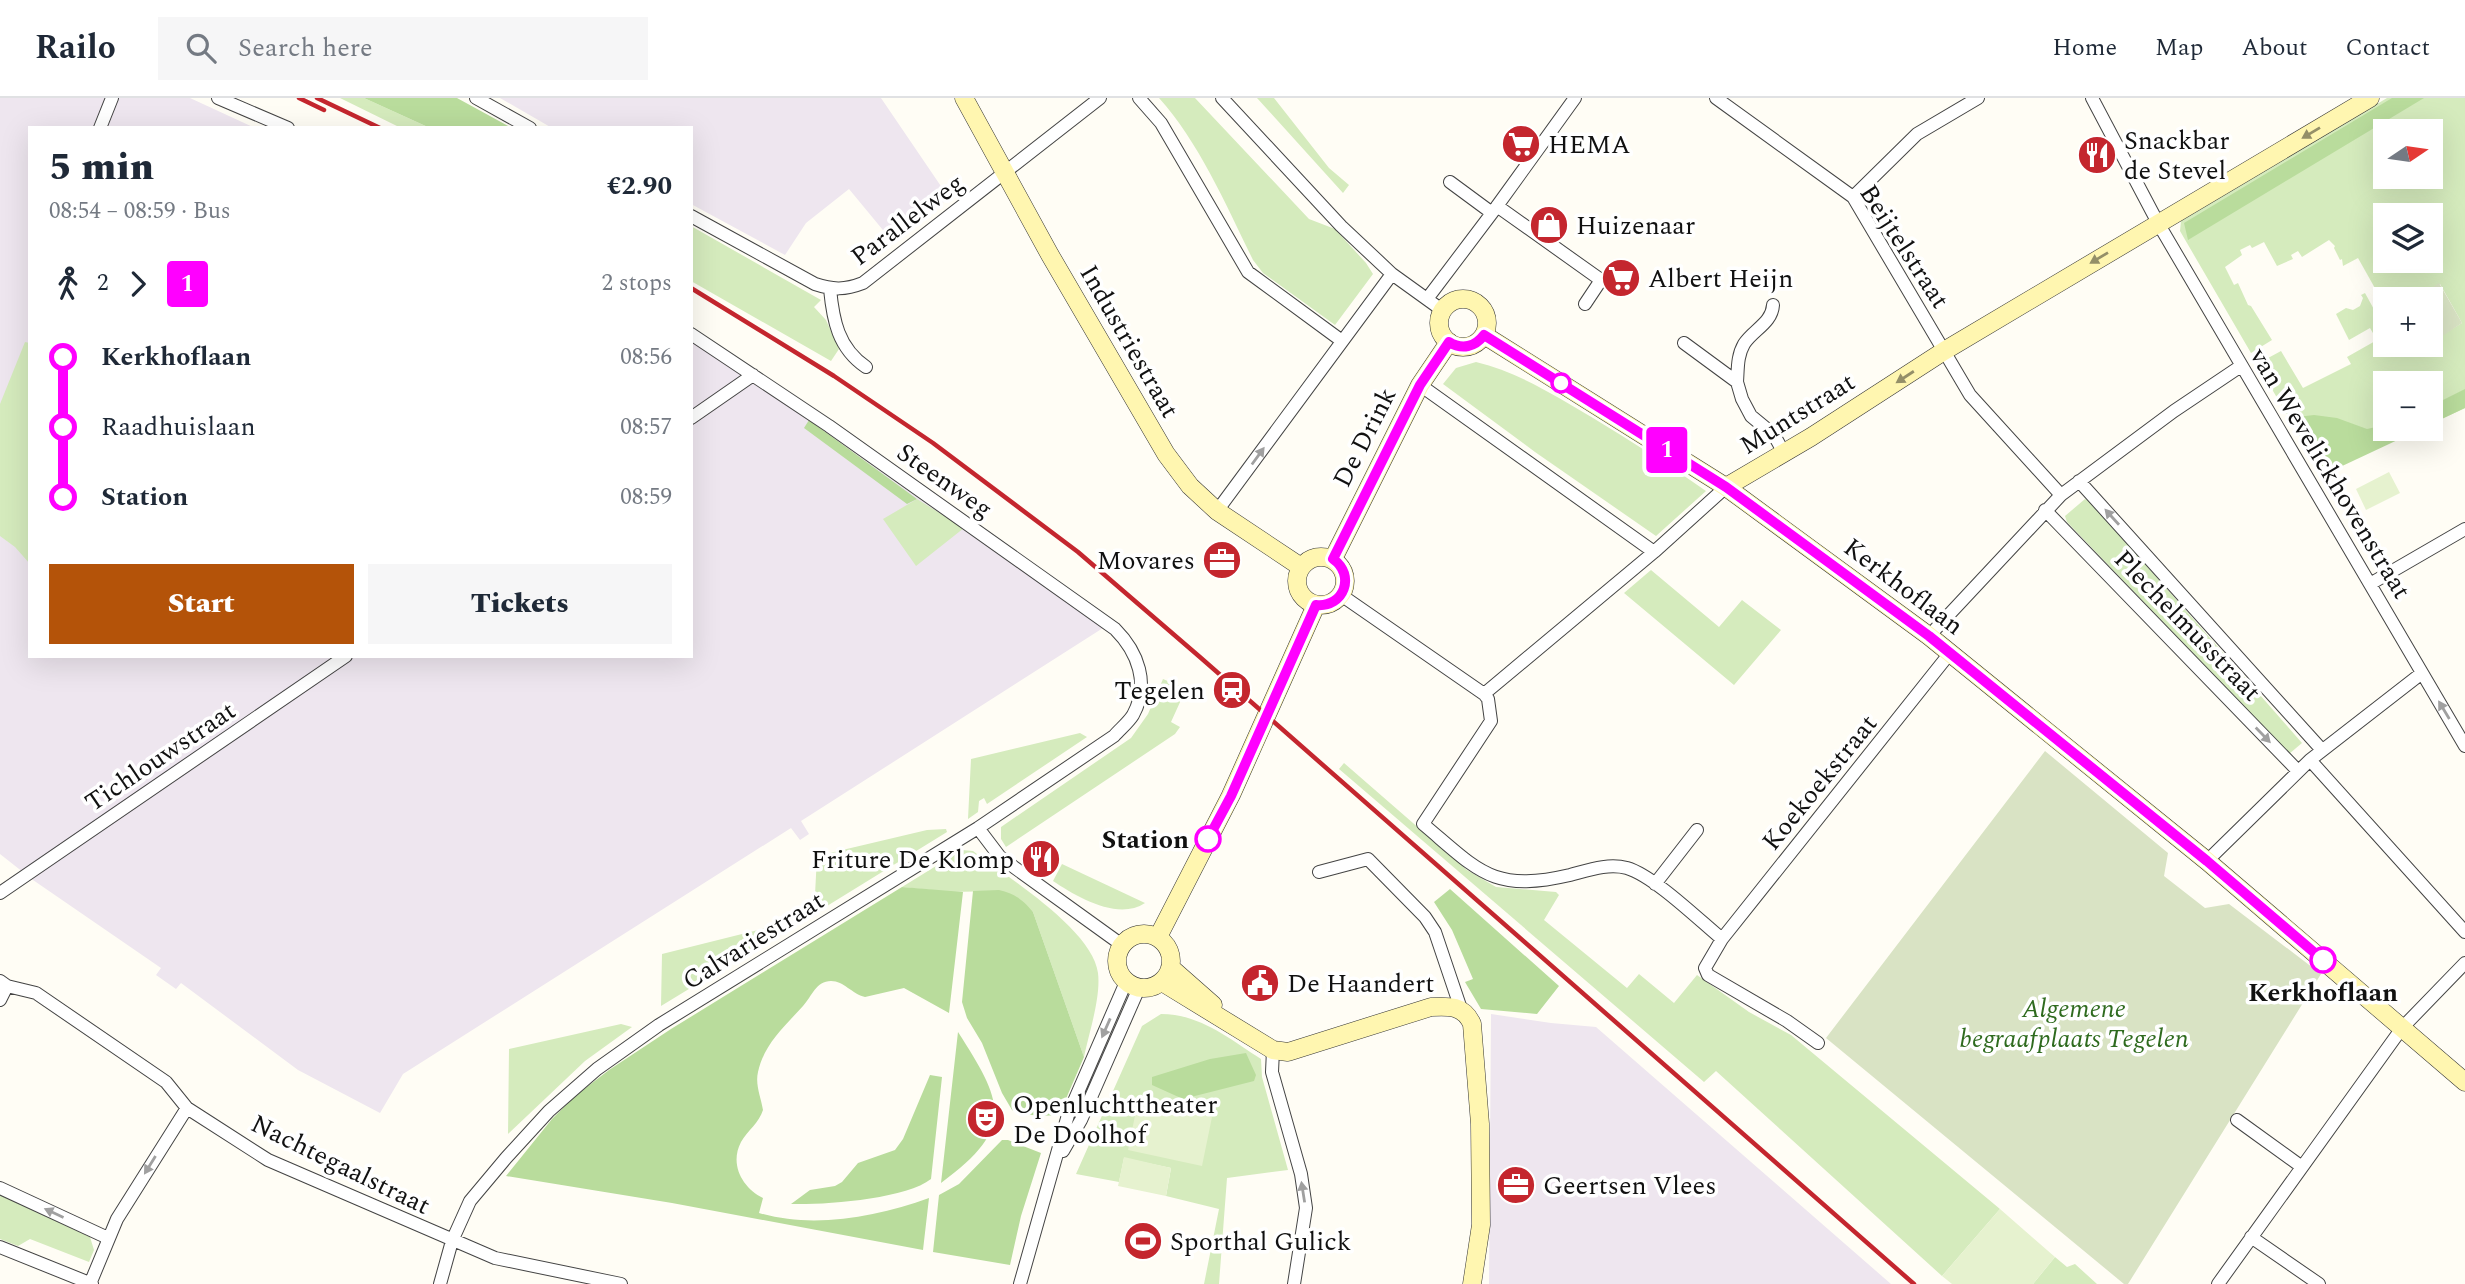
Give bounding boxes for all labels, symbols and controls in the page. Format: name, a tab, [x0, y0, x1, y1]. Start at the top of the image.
search box	[158, 17, 648, 80]
text: Railo	[35, 23, 116, 73]
text: Search here	[238, 28, 373, 68]
icon: search	[182, 29, 220, 67]
text: Home	[2052, 30, 2117, 66]
text: Map	[2155, 30, 2203, 66]
text: About	[2241, 30, 2307, 66]
text: Contact	[2345, 30, 2430, 66]
north arrow	[2373, 119, 2443, 189]
map controls	[2373, 119, 2443, 441]
place label: Snackbar de Stevel	[2124, 121, 2230, 191]
supermarket icon: HEMA	[1500, 123, 1542, 165]
place label: HEMA	[1548, 125, 1630, 165]
one-way arrow	[2301, 126, 2320, 139]
restaurant icon: Snackbar de Stevel	[2076, 134, 2118, 176]
text: 5 min	[49, 139, 154, 197]
street label: Parallelweg	[842, 164, 973, 276]
text: €2.90	[607, 166, 672, 206]
street label: Beijtelstraat	[1849, 176, 1959, 317]
text: 08:54 – 08:59 · Bus	[49, 194, 231, 229]
button: layers	[2373, 203, 2443, 273]
shop icon: Huizenaar	[1528, 204, 1570, 246]
place label: Huizenaar	[1576, 206, 1695, 246]
one-way arrow	[2090, 252, 2109, 265]
street label: Industriestraat	[1069, 257, 1189, 426]
supermarket icon: Albert Heijn	[1600, 257, 1642, 299]
place label: Albert Heijn	[1648, 259, 1793, 299]
icon: walk	[49, 265, 87, 303]
icon: forward	[119, 265, 157, 303]
text: 2	[97, 266, 109, 301]
text: 1	[181, 266, 194, 302]
text: 2 stops	[602, 266, 672, 301]
button: +	[2373, 287, 2443, 357]
text: Kerkhoflaan	[101, 337, 251, 377]
street label: van Wevelickhovenstraat	[2239, 339, 2421, 607]
text: 08:56	[620, 340, 672, 375]
street label: Muntstraat	[1732, 363, 1863, 465]
one-way arrow	[1895, 370, 1915, 383]
button: −	[2373, 371, 2443, 441]
unlabelled marker	[1551, 373, 1571, 393]
street label: De Drink	[1323, 380, 1407, 494]
text: Raadhuislaan	[101, 407, 256, 447]
text: 08:57	[620, 410, 672, 445]
line badge: 1	[1644, 427, 1690, 473]
text: 1	[1660, 432, 1674, 468]
street label: Steenweg	[888, 433, 1001, 529]
one-way arrow	[1250, 447, 1264, 465]
text: Station	[101, 477, 188, 517]
text: 08:59	[620, 480, 672, 515]
one-way arrow	[2105, 509, 2120, 526]
street label: Kerkhoflaan	[1835, 528, 1972, 645]
office icon: Movares	[1201, 539, 1243, 581]
place label: Movares	[1097, 541, 1195, 581]
street label: Plechelmusstraat	[2104, 541, 2271, 711]
button: Start	[49, 564, 354, 644]
button: Tickets	[368, 564, 672, 644]
station icon: Tegelen	[1211, 669, 1253, 711]
place label: Tegelen	[1114, 671, 1205, 711]
street label: Tichlouwstraat	[77, 691, 244, 822]
one-way arrow	[2437, 700, 2450, 719]
street label: Koekoekstraat	[1752, 706, 1887, 859]
one-way arrow	[2255, 726, 2271, 743]
place label: Station	[1102, 820, 1189, 860]
marker: Station	[1195, 826, 1221, 852]
restaurant icon: Friture De Klomp	[1020, 838, 1062, 880]
place label: Friture De Klomp	[811, 840, 1014, 880]
street label: Calvariestraat	[675, 881, 832, 1000]
marker: Kerkhoflaan	[2310, 947, 2336, 973]
public building icon: De Haandert	[1239, 962, 1281, 1004]
place label: De Haandert	[1287, 964, 1435, 1004]
place label: Kerkhoflaan	[2248, 973, 2398, 1013]
park label: Algemene begraafplaats Tegelen	[1959, 989, 2189, 1059]
one-way arrow	[1100, 1018, 1112, 1038]
place label: Openluchttheater De Doolhof	[1013, 1085, 1217, 1155]
theatre icon: Openluchttheater De Doolhof	[965, 1098, 1007, 1140]
street label: Nachtegaalstraat	[244, 1104, 437, 1226]
one-way arrow	[144, 1156, 157, 1175]
office icon: Geertsen Vlees	[1495, 1164, 1537, 1206]
place label: Geertsen Vlees	[1543, 1166, 1716, 1206]
one-way arrow	[1298, 1181, 1309, 1203]
one-way arrow	[44, 1207, 64, 1219]
sports icon: Sporthal Gulick	[1122, 1220, 1164, 1262]
place label: Sporthal Gulick	[1170, 1222, 1351, 1262]

